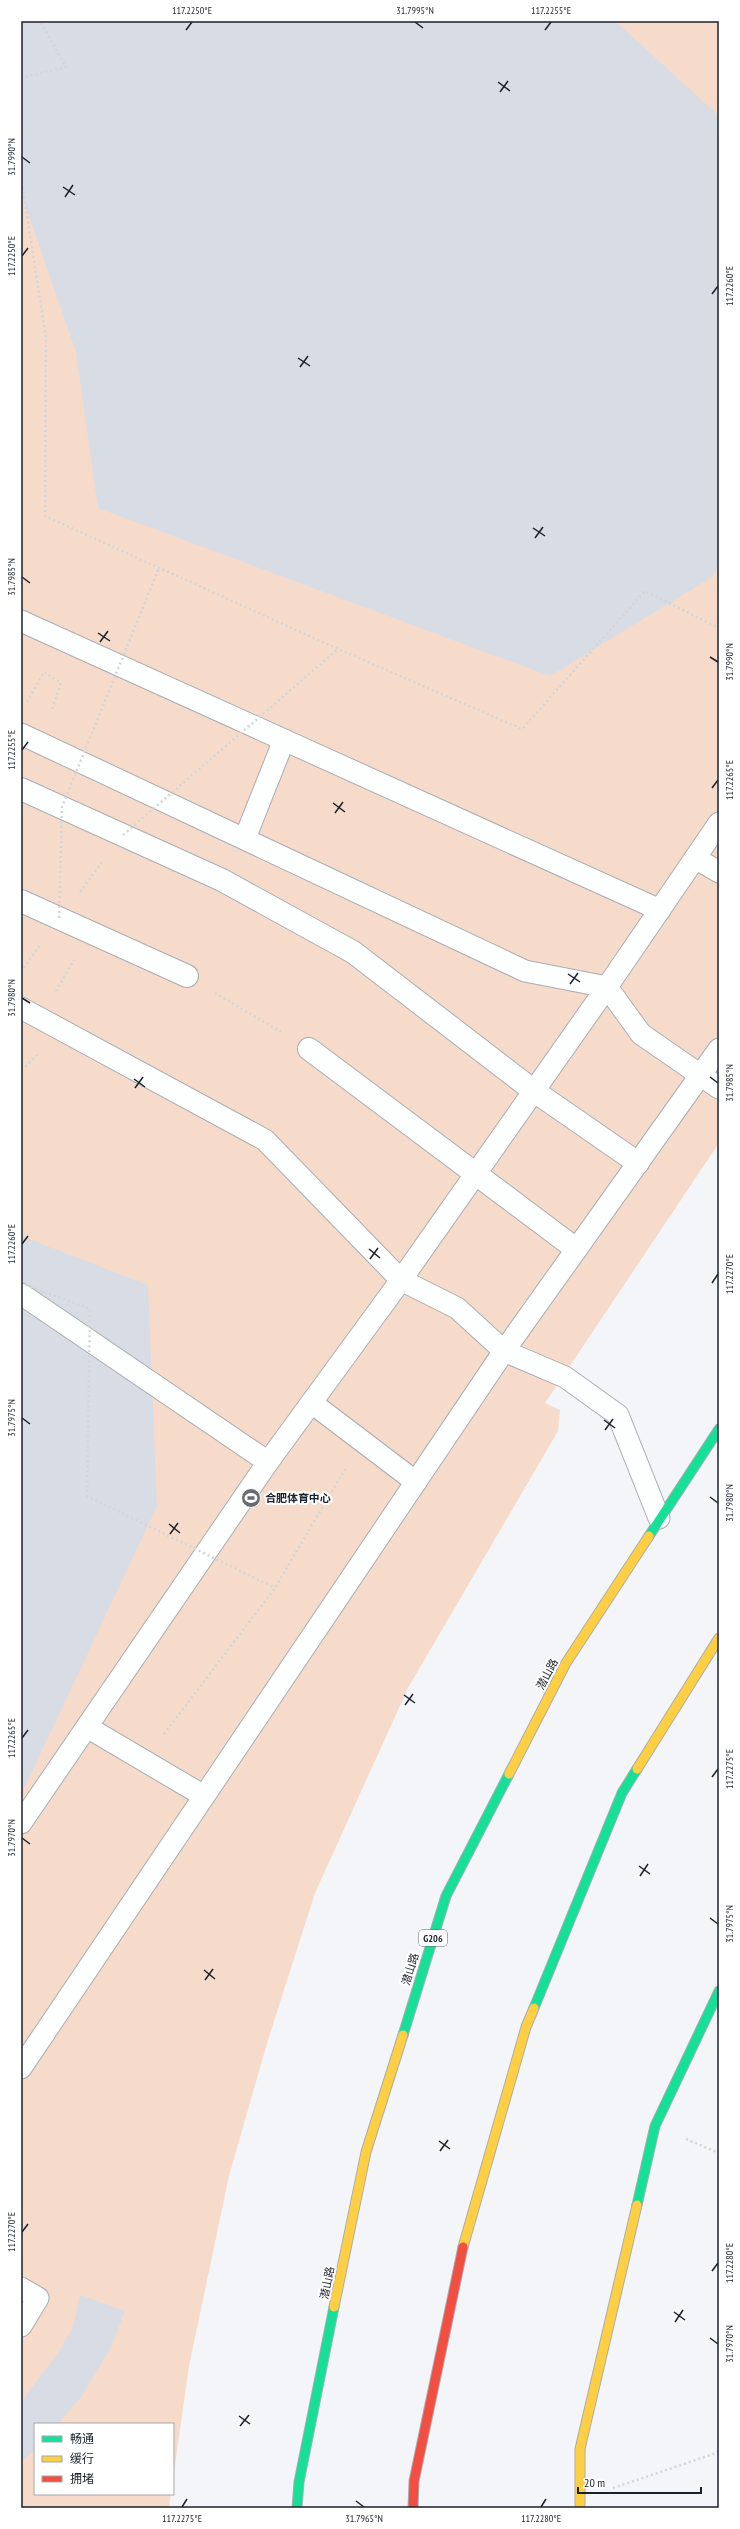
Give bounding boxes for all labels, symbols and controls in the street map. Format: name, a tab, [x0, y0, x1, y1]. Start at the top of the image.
text: 117.2250°E	[172, 4, 212, 17]
text: 31.7995°N	[396, 4, 434, 17]
text: 117.2255°E	[531, 4, 571, 17]
text: 31.7990°N	[5, 138, 18, 176]
text: 117.2250°E	[5, 236, 18, 276]
text: 117.2260°E	[723, 266, 736, 306]
text: 31.7985°N	[5, 558, 18, 596]
text: 31.7990°N	[723, 643, 736, 681]
text: 117.2255°E	[5, 730, 18, 770]
text: 117.2265°E	[723, 760, 736, 800]
text: 31.7980°N	[5, 979, 18, 1017]
text: 31.7985°N	[723, 1064, 736, 1102]
text: 117.2260°E	[5, 1224, 18, 1264]
text: 117.2270°E	[723, 1254, 736, 1294]
text: 31.7975°N	[5, 1399, 18, 1437]
text: 31.7980°N	[723, 1484, 736, 1522]
sports icon: 合肥体育中心	[240, 1487, 262, 1509]
place label: 合肥体育中心	[265, 1491, 331, 1505]
street label: 潜山路	[533, 1656, 561, 1692]
text: 117.2265°E	[5, 1718, 18, 1758]
text: 117.2275°E	[723, 1749, 736, 1789]
text: 31.7970°N	[5, 1819, 18, 1857]
text: 31.7975°N	[723, 1905, 736, 1943]
road number: G206	[419, 1930, 447, 1946]
street label: 潜山路	[398, 1951, 422, 1987]
text: 117.2270°E	[5, 2212, 18, 2252]
text: 117.2280°E	[723, 2243, 736, 2283]
street label: 潜山路	[317, 2265, 337, 2301]
text: 31.7970°N	[723, 2325, 736, 2363]
legend	[34, 2423, 174, 2495]
text: 畅通	[70, 2431, 94, 2446]
text: 缓行	[70, 2451, 94, 2466]
scale bar	[578, 2469, 701, 2495]
text: 拥堵	[70, 2471, 94, 2486]
text: 20 m	[584, 2475, 605, 2490]
text: 117.2275°E	[162, 2512, 202, 2525]
text: 31.7965°N	[345, 2512, 383, 2525]
text: 117.2280°E	[521, 2512, 561, 2525]

